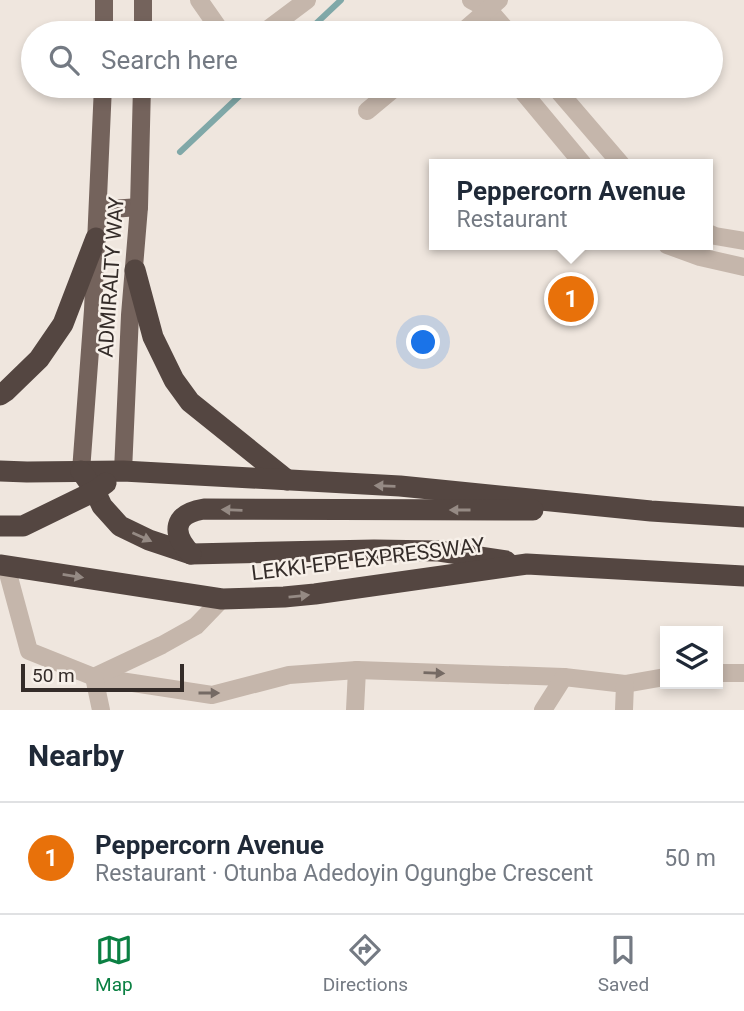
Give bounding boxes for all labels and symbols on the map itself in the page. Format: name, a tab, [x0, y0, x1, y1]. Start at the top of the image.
street label: ADMIRALTY WAY	[93, 196, 129, 358]
pin: 1	[548, 273, 594, 325]
your location	[406, 325, 440, 359]
one-way arrow	[373, 480, 395, 491]
one-way arrow	[448, 504, 470, 516]
one-way arrow	[221, 505, 243, 516]
one-way arrow	[132, 532, 153, 543]
street label: LEKKI-EPE EXPRESSWAY	[250, 533, 487, 585]
one-way arrow	[62, 571, 84, 582]
one-way arrow	[288, 590, 310, 601]
scale bar	[21, 661, 184, 693]
one-way arrow	[423, 667, 445, 678]
one-way arrow	[198, 687, 220, 699]

